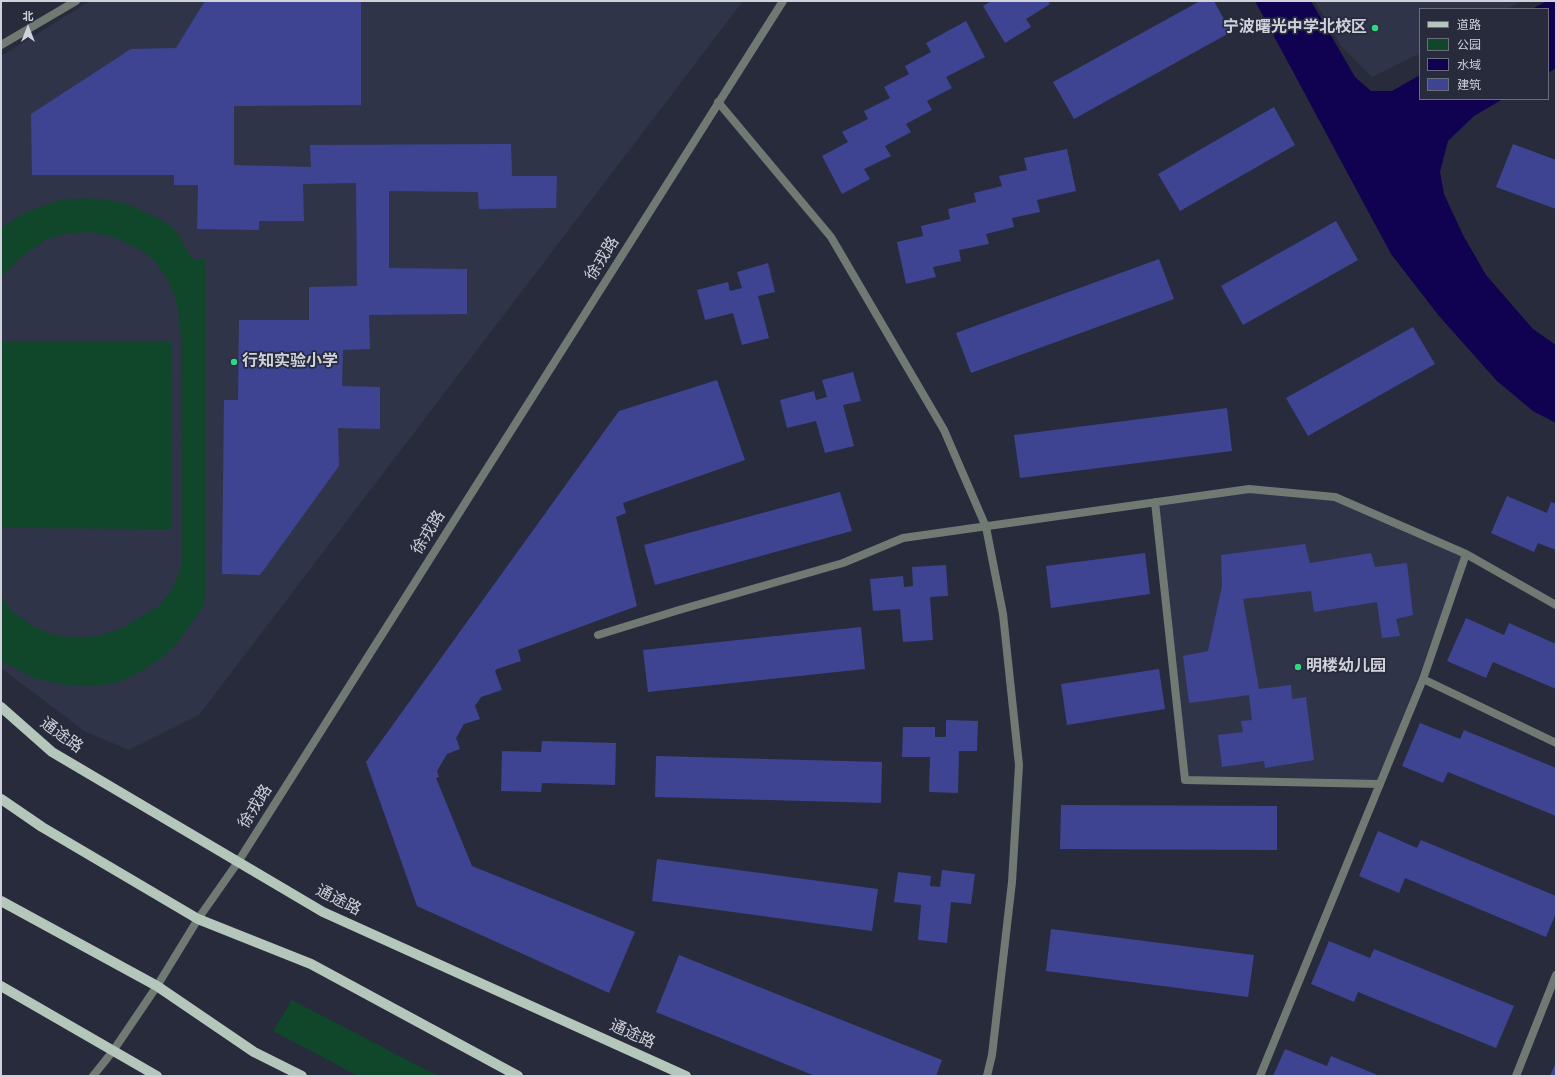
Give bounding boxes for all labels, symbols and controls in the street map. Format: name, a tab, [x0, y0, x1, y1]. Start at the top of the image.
north arrow	[8, 8, 48, 48]
text: 北	[23, 8, 34, 24]
legend	[1419, 8, 1549, 100]
text: 道路	[1457, 16, 1481, 34]
place label: 宁波曙光中学北校区	[1223, 18, 1367, 38]
marker: 宁波曙光中学北校区	[1370, 23, 1380, 33]
text: 公园	[1457, 36, 1481, 54]
text: 水域	[1457, 56, 1481, 74]
text: 建筑	[1457, 76, 1481, 94]
street label: 徐戎路	[582, 234, 624, 284]
place label: 行知实验小学	[242, 352, 338, 372]
marker: 行知实验小学	[229, 357, 239, 367]
street label: 徐戎路	[408, 508, 450, 558]
place label: 明楼幼儿园	[1306, 657, 1386, 677]
marker: 明楼幼儿园	[1293, 662, 1303, 672]
street label: 通途路	[36, 714, 86, 758]
street label: 徐戎路	[235, 782, 277, 832]
street label: 通途路	[312, 882, 364, 920]
street label: 通途路	[606, 1016, 658, 1054]

